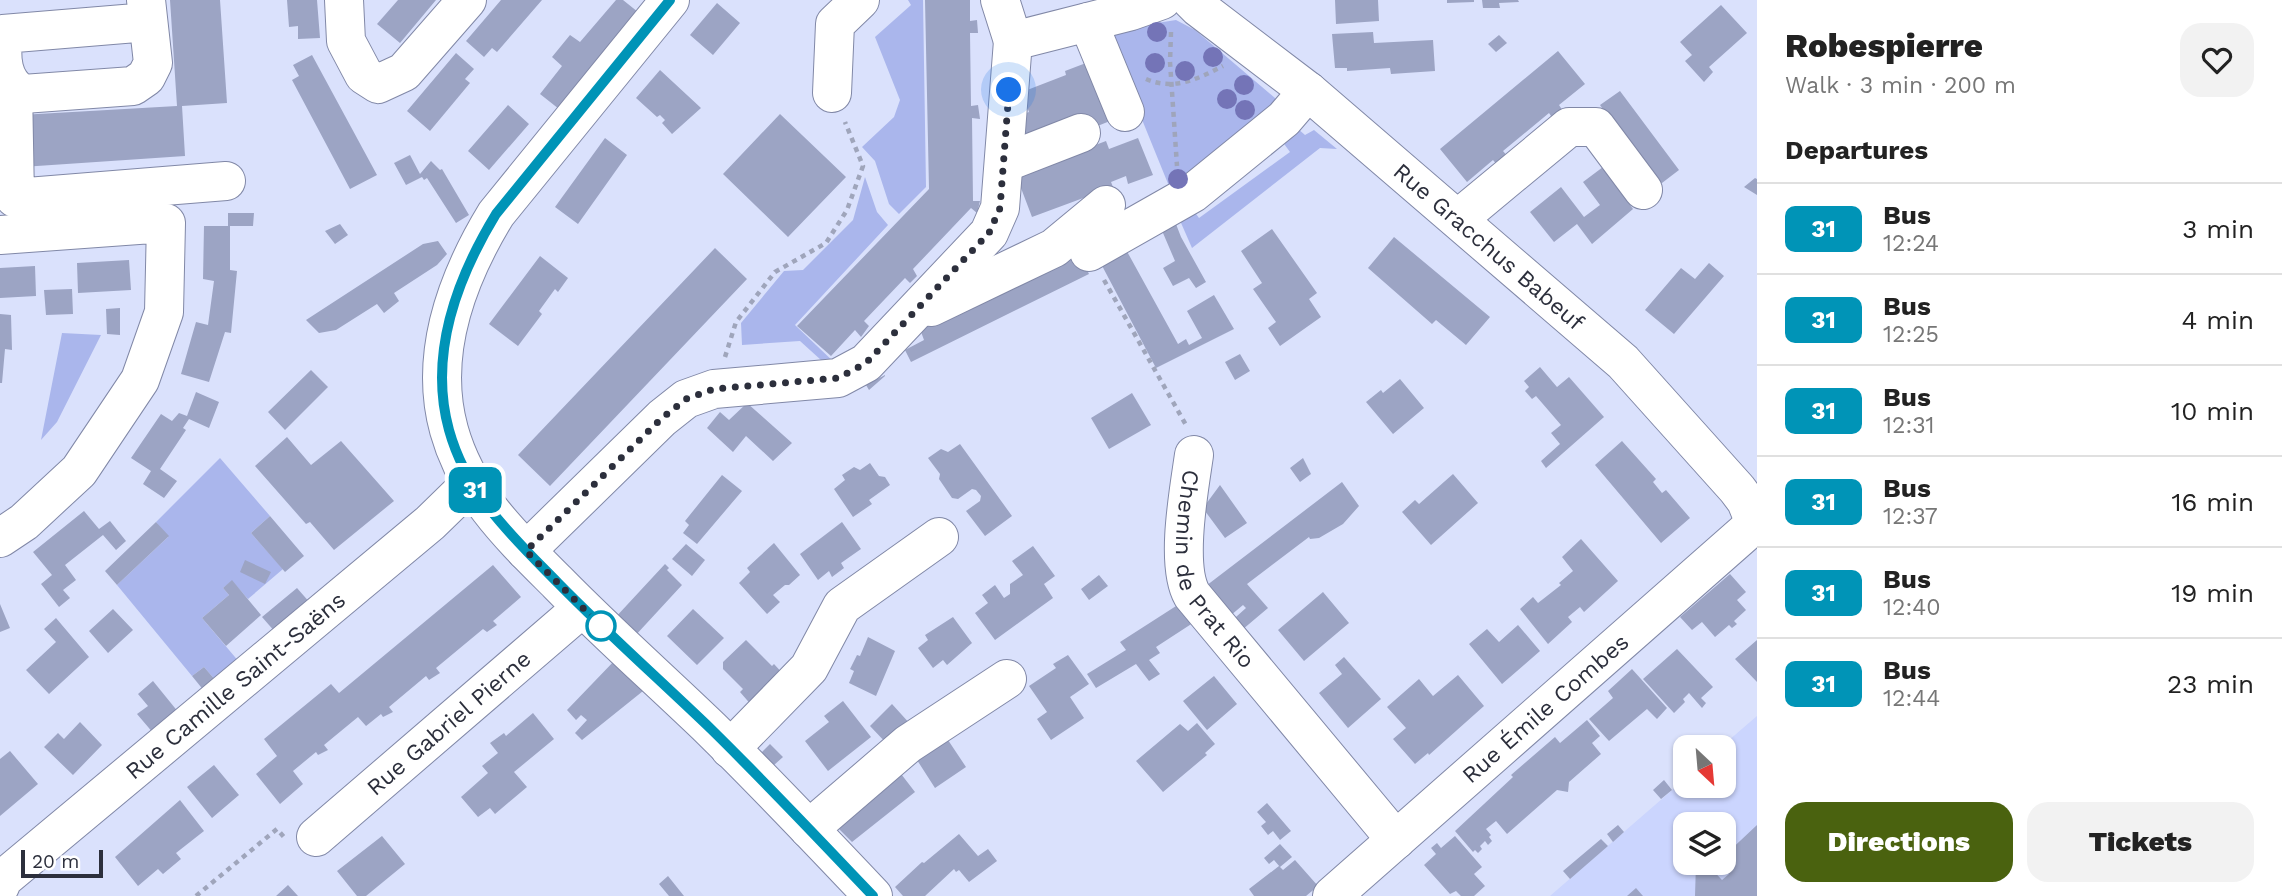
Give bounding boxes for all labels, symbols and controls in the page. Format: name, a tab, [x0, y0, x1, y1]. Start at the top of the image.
button: heart	[2180, 23, 2254, 97]
text: Robespierre	[1785, 26, 1983, 65]
your location	[991, 72, 1026, 107]
text: Walk · 3 min · 200 m	[1785, 72, 2016, 99]
text: Departures	[1785, 135, 1928, 165]
street label: Rue Gracchus Babeuf	[1388, 158, 1589, 336]
text: Bus	[1883, 200, 1931, 230]
text: 3 min	[2182, 214, 2254, 244]
text: 31	[1811, 215, 1836, 243]
text: 12:24	[1883, 230, 1939, 257]
text: Bus	[1883, 291, 1931, 321]
text: 4 min	[2181, 305, 2254, 335]
text: 31	[1811, 306, 1836, 334]
text: 12:25	[1883, 321, 1939, 348]
text: Bus	[1883, 382, 1931, 412]
text: 10 min	[2171, 396, 2254, 426]
text: 31	[1811, 397, 1836, 425]
text: 12:31	[1883, 412, 1935, 439]
line badge: 31	[444, 467, 506, 513]
street label: Chemin de Prat Rio	[1170, 468, 1260, 674]
text: Bus	[1883, 473, 1931, 503]
text: 31	[463, 476, 487, 504]
text: 16 min	[2171, 487, 2254, 517]
text: 31	[1811, 488, 1836, 516]
text: 12:37	[1883, 503, 1938, 530]
text: Bus	[1883, 564, 1931, 594]
text: 19 min	[2171, 578, 2254, 608]
text: 31	[1811, 579, 1836, 607]
street label: Rue Camille Saint-Saëns	[120, 586, 351, 785]
text: 12:40	[1883, 594, 1941, 621]
unlabelled marker	[586, 611, 616, 641]
street label: Rue Émile Combes	[1457, 628, 1634, 789]
street label: Rue Gabriel Pierne	[361, 645, 536, 801]
text: Bus	[1883, 655, 1931, 685]
text: 23 min	[2167, 669, 2254, 699]
text: 31	[1811, 670, 1836, 698]
text: 12:44	[1883, 685, 1940, 712]
north arrow	[1673, 735, 1736, 798]
map controls	[1673, 735, 1736, 875]
button: Directions	[1785, 802, 2013, 882]
button: Tickets	[2027, 802, 2254, 882]
button: layers	[1673, 812, 1736, 875]
scale bar	[21, 847, 103, 879]
text: 20 m	[32, 850, 79, 873]

